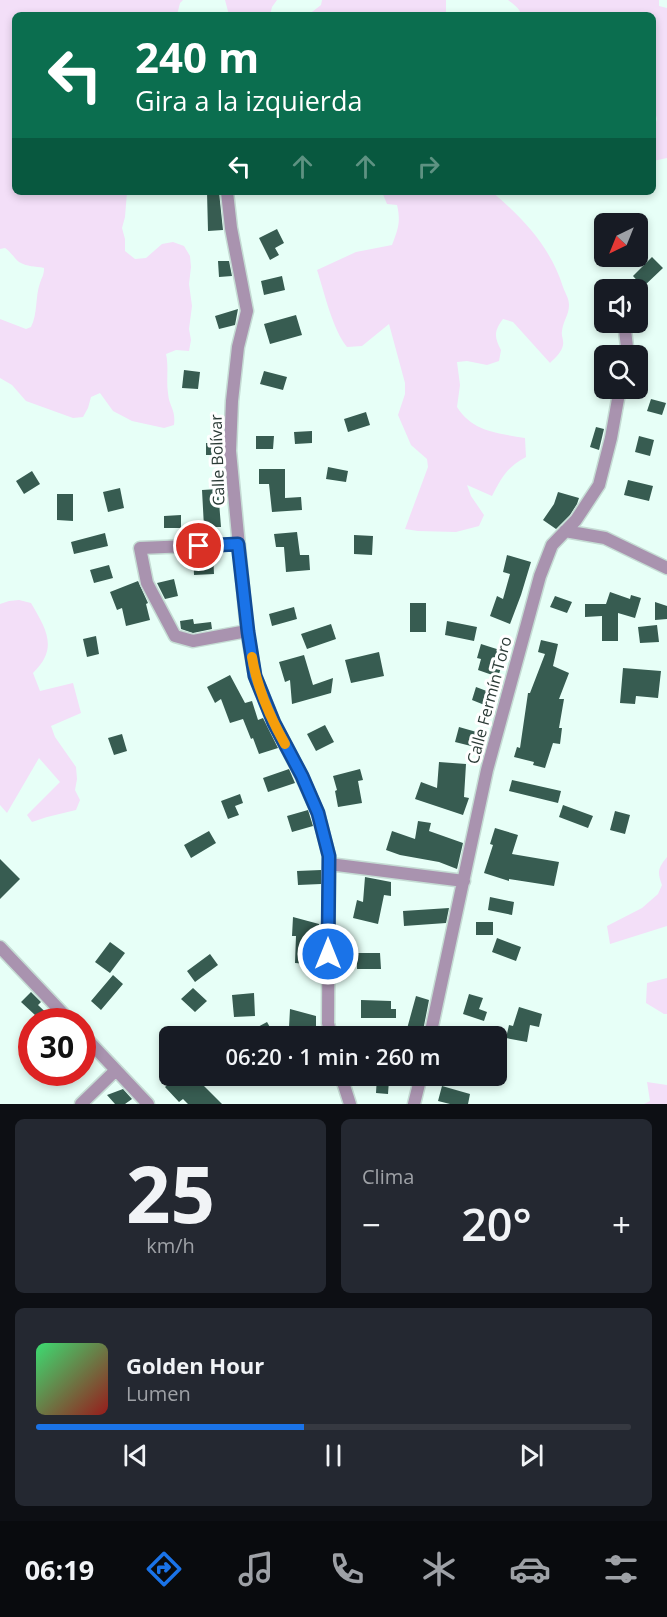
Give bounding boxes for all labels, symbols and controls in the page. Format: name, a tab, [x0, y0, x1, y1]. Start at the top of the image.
text: 240 m	[135, 28, 259, 85]
icon: left	[36, 36, 114, 114]
text: Gira a la izquierda	[135, 82, 362, 119]
icon: left	[223, 150, 256, 183]
icon: ahead	[286, 150, 319, 183]
icon: ahead	[349, 150, 382, 183]
icon: right	[412, 150, 445, 183]
north arrow	[594, 213, 648, 267]
map controls	[594, 213, 648, 399]
button: sound	[594, 279, 648, 333]
button: search	[594, 345, 648, 399]
street label: Calle Bolívar	[204, 413, 230, 506]
pin	[173, 520, 224, 571]
icon: arrive	[182, 529, 215, 562]
street label: Calle Fermín Toro	[461, 634, 517, 766]
position arrow	[296, 922, 360, 986]
speed limit sign: 30	[18, 1008, 96, 1086]
text: 06:20 · 1 min · 260 m	[225, 1041, 441, 1071]
text: 25	[126, 1140, 215, 1246]
text: Clima	[362, 1163, 414, 1190]
text: 20°	[461, 1193, 532, 1254]
text: −	[362, 1202, 381, 1247]
text: +	[612, 1202, 631, 1247]
text: km/h	[146, 1232, 195, 1259]
text: Golden Hour	[126, 1350, 264, 1380]
text: Lumen	[126, 1380, 191, 1407]
icon: previous	[119, 1439, 152, 1472]
icon: pause	[317, 1439, 350, 1472]
icon: next	[515, 1439, 548, 1472]
icon: directions	[143, 1548, 185, 1590]
icon: music	[235, 1548, 277, 1590]
icon: phone	[326, 1548, 368, 1590]
icon: climate	[418, 1548, 460, 1590]
icon: car	[509, 1548, 551, 1590]
icon: filters	[600, 1548, 642, 1590]
text: 06:19	[25, 1551, 94, 1588]

